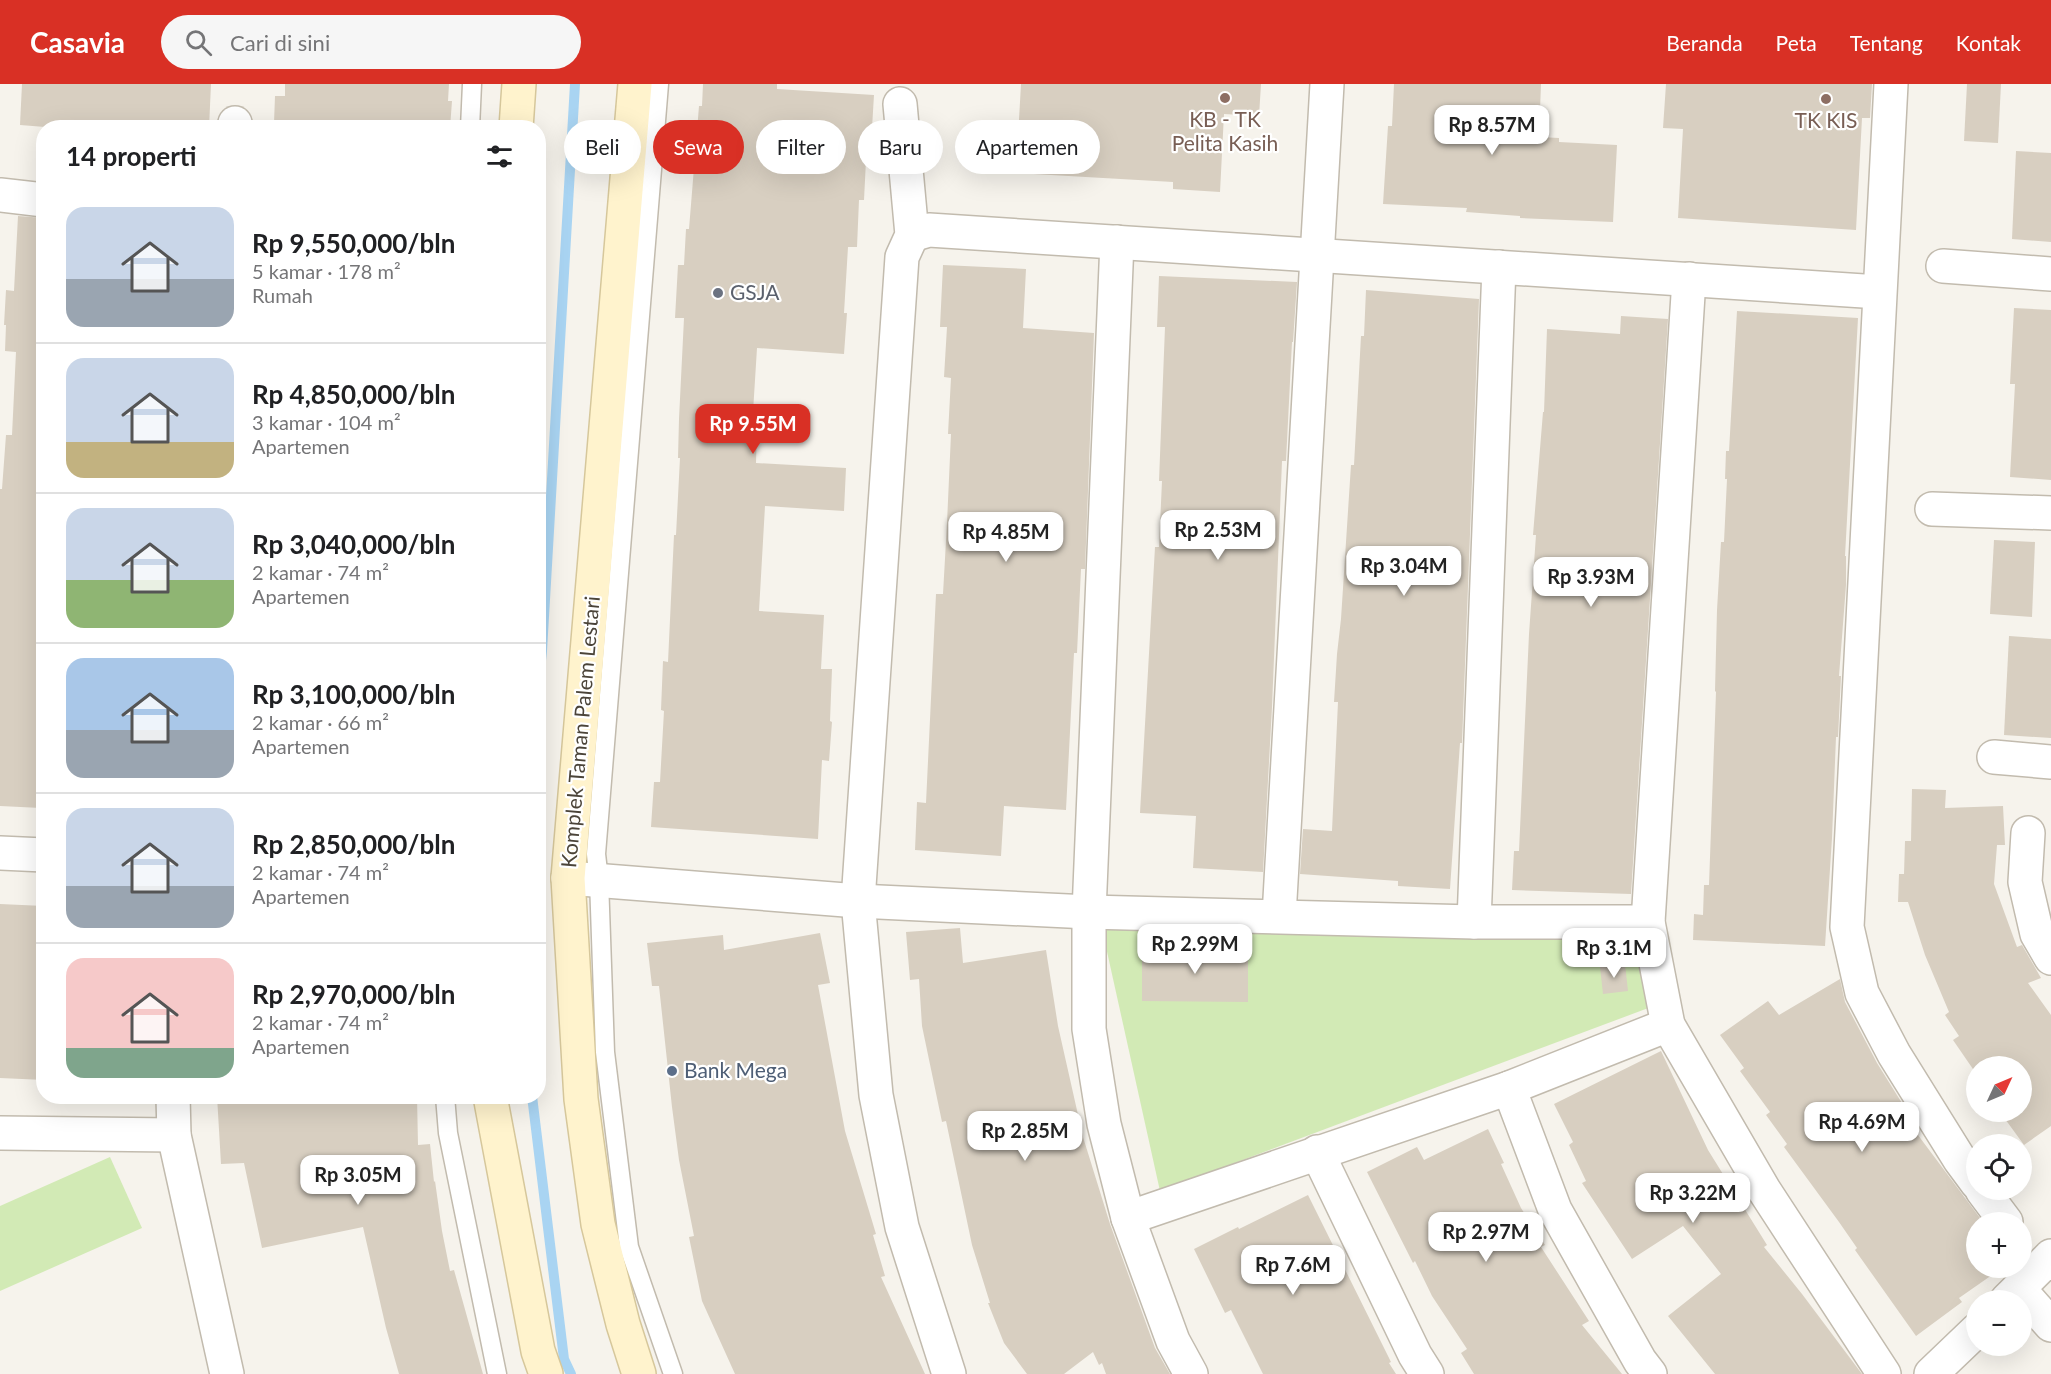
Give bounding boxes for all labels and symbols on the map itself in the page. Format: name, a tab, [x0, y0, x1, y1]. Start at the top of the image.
marker: KB - TK Pelita Kasih	[1218, 91, 1232, 105]
marker: TK KIS	[1819, 92, 1833, 106]
pin: Rp 8.57M	[1430, 105, 1554, 156]
place label: KB - TK Pelita Kasih	[1172, 106, 1278, 155]
place label: TK KIS	[1795, 107, 1857, 132]
place label: GSJA	[730, 279, 780, 304]
marker: GSJA	[711, 286, 725, 300]
pin: Rp 9.55M	[691, 404, 815, 455]
pin: Rp 2.53M	[1156, 510, 1280, 561]
pin: Rp 4.85M	[944, 512, 1068, 563]
pin: Rp 3.04M	[1342, 546, 1466, 597]
pin: Rp 3.93M	[1529, 557, 1653, 608]
street label: Komplek Taman Palem Lestari	[555, 595, 604, 869]
pin: Rp 2.99M	[1133, 924, 1257, 975]
pin: Rp 3.1M	[1559, 928, 1669, 979]
north arrow	[1966, 1056, 2032, 1122]
place label: Bank Mega	[684, 1057, 787, 1082]
marker: Bank Mega	[665, 1064, 679, 1078]
pin: Rp 4.69M	[1800, 1102, 1924, 1153]
pin: Rp 2.85M	[963, 1111, 1087, 1162]
pin: Rp 3.05M	[296, 1155, 420, 1206]
pin: Rp 3.22M	[1631, 1173, 1755, 1224]
pin: Rp 2.97M	[1424, 1212, 1548, 1263]
pin: Rp 7.6M	[1238, 1245, 1348, 1296]

